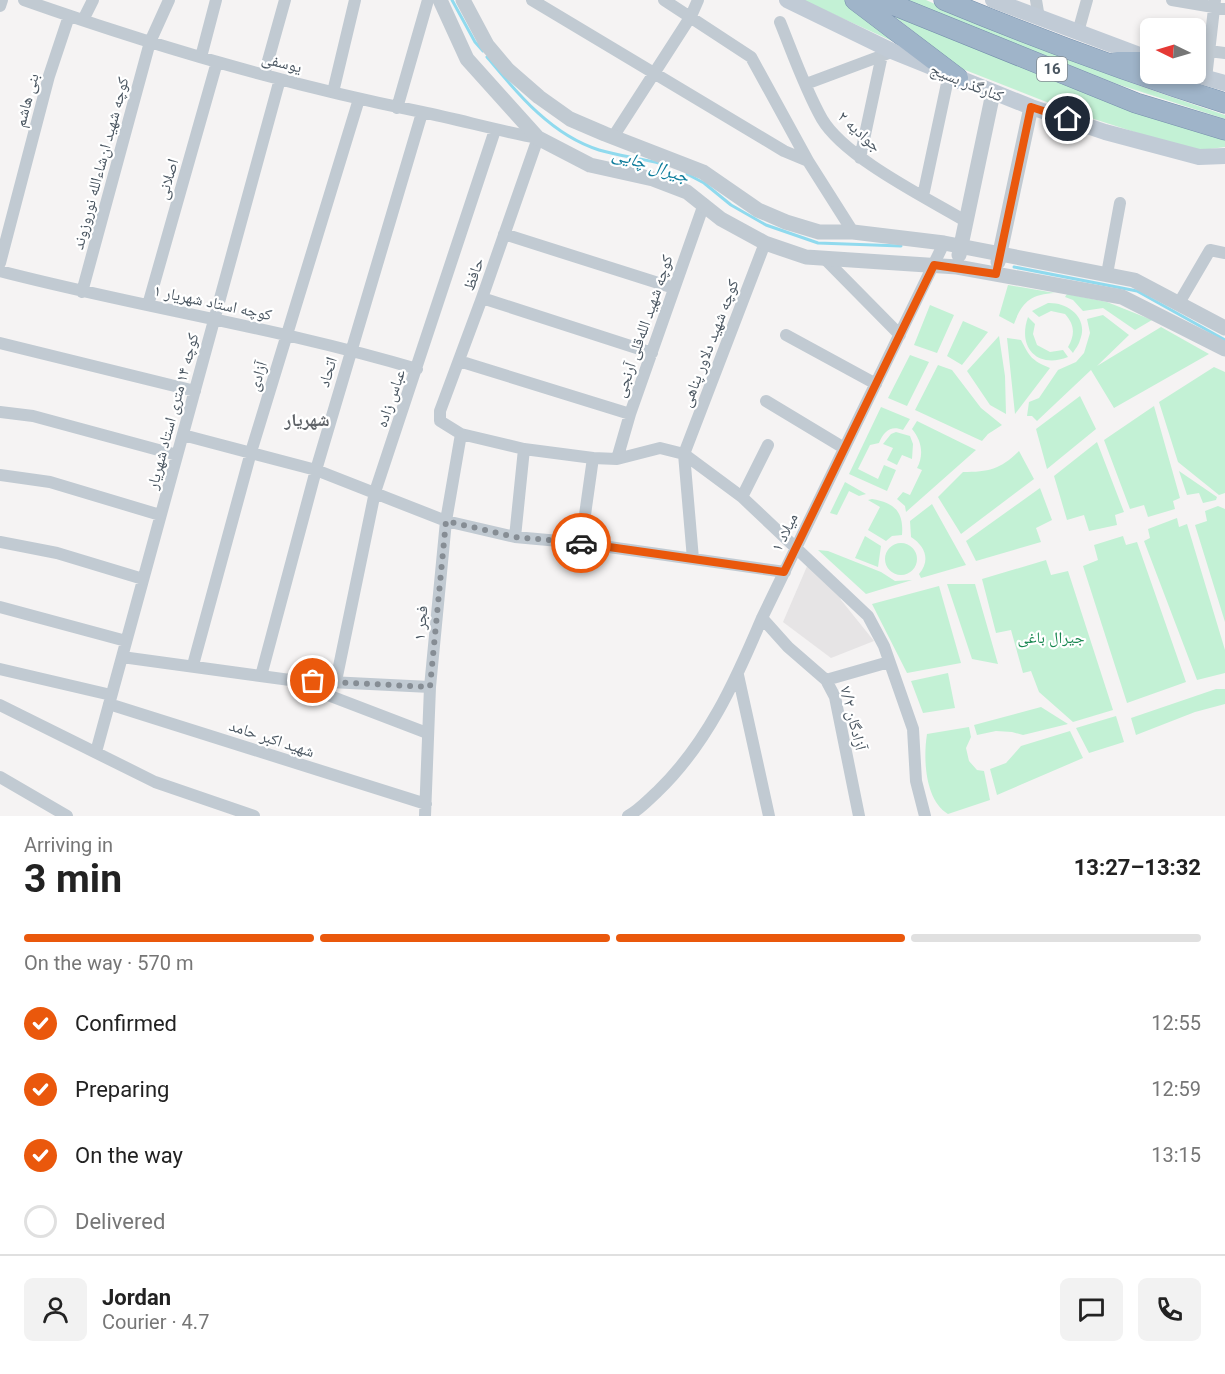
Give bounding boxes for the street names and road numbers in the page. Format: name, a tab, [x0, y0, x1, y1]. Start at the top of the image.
street label: یوسفی	[260, 48, 304, 78]
road number: 16	[1037, 57, 1067, 81]
street label: کنارگذر بسیج	[927, 59, 1007, 107]
street label: بنی هاشم	[10, 71, 44, 130]
street label: کوچه شهید ان‌شاءالله نوروزوند	[68, 74, 134, 252]
street label: جوادیه ۲	[834, 107, 885, 156]
street label: اصلانی	[153, 157, 183, 202]
street label: کوچه شهید الله‌قلی آرنجی	[610, 252, 678, 400]
street label: حافظ	[459, 255, 488, 293]
street label: کوچه شهید دلاور پناهی	[676, 276, 744, 410]
street label: کوچه استاد شهریار ۱	[152, 281, 274, 324]
street label: کوچه ۱۴ متری استاد شهریار	[142, 331, 204, 492]
street label: اتحاد	[314, 355, 341, 389]
street label: آزادی	[244, 358, 272, 394]
street label: عباس زاده	[372, 367, 410, 430]
street label: میلاد ۱	[767, 510, 802, 555]
street label: فجر ۱	[410, 605, 431, 641]
street label: آزادگان ۷/۲	[835, 684, 871, 753]
street label: شهید اکبر حامد	[227, 716, 317, 761]

